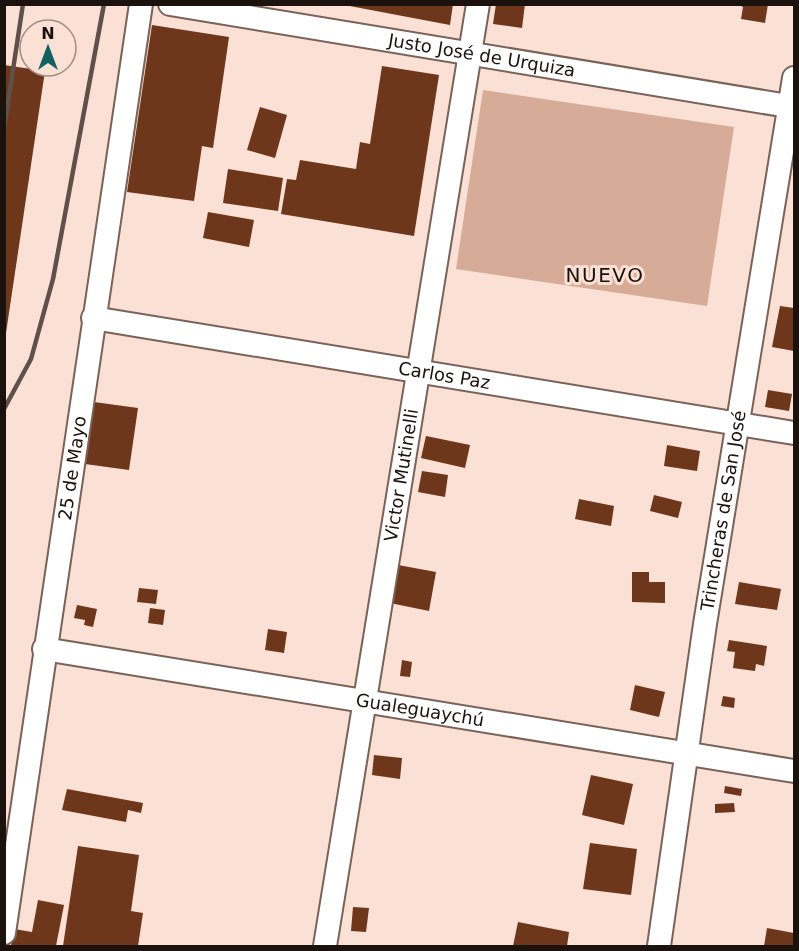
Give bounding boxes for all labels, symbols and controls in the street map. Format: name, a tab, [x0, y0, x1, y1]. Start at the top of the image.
north arrow	[18, 18, 78, 78]
text: N	[41, 24, 55, 43]
street label: Justo José de Urquiza	[386, 29, 577, 81]
district label: NUEVO	[566, 263, 644, 287]
street label: Carlos Paz	[397, 357, 492, 393]
street label: Victor Mutinelli	[380, 407, 422, 543]
street label: Trincheras de San José	[696, 409, 750, 613]
street label: 25 de Mayo	[54, 414, 90, 521]
street label: Gualeguaychú	[354, 689, 486, 730]

